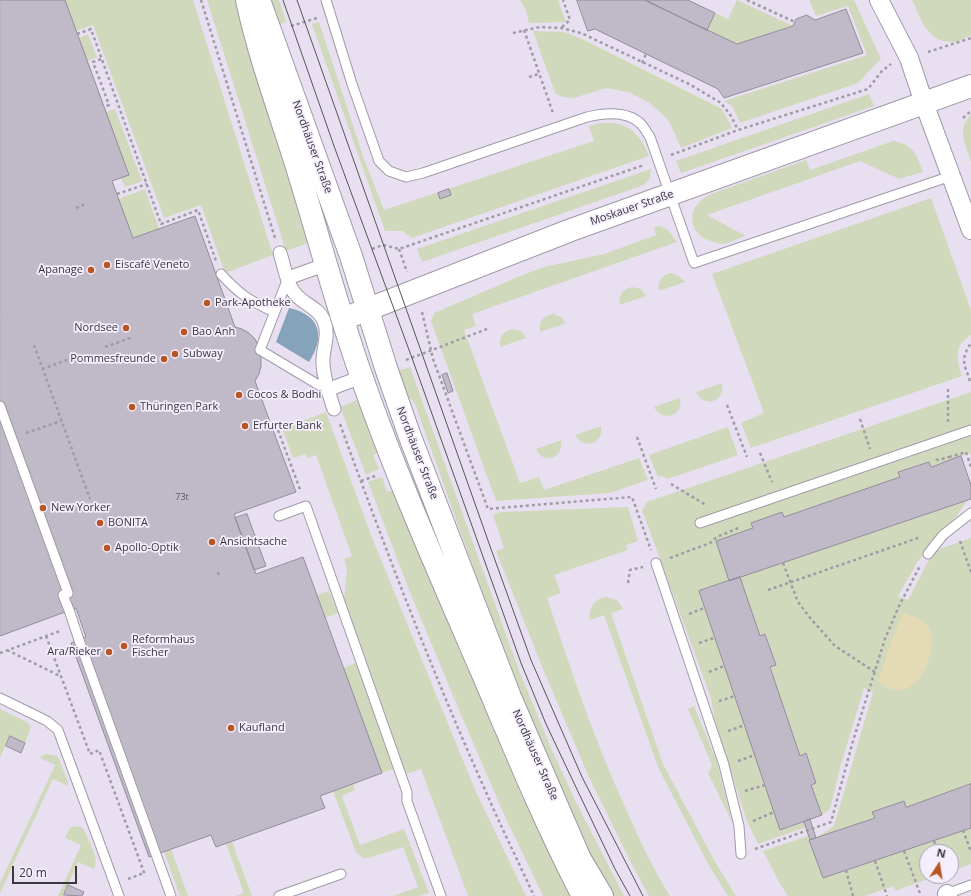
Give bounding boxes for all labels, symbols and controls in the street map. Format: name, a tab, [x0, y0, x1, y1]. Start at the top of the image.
street label: Nordhäuser Straße	[289, 99, 335, 195]
street label: Moskauer Straße	[588, 188, 676, 228]
place label: Eiscafé Veneto	[115, 258, 189, 272]
marker: Eiscafé Veneto	[102, 260, 112, 270]
place label: Apanage	[38, 263, 83, 277]
marker: Apanage	[86, 265, 96, 275]
place label: Park-Apotheke	[215, 296, 291, 310]
marker: Park-Apotheke	[202, 298, 212, 308]
place label: Nordsee	[74, 321, 118, 335]
marker: Nordsee	[121, 323, 131, 333]
place label: Bao Anh	[192, 325, 235, 339]
marker: Bao Anh	[179, 327, 189, 337]
place label: Subway	[183, 347, 223, 361]
marker: Subway	[170, 349, 180, 359]
place label: Pommesfreunde	[70, 352, 156, 366]
marker: Pommesfreunde	[159, 354, 169, 364]
place label: Cocos & Bodhi	[247, 388, 321, 402]
marker: Cocos & Bodhi	[234, 390, 244, 400]
place label: Thüringen Park	[140, 400, 218, 414]
marker: Thüringen Park	[127, 402, 137, 412]
street label: Nordhäuser Straße	[393, 405, 441, 501]
place label: Erfurter Bank	[253, 419, 322, 433]
marker: Erfurter Bank	[240, 421, 250, 431]
house number: 73t	[175, 492, 189, 502]
place label: New Yorker	[51, 501, 111, 515]
marker: New Yorker	[38, 503, 48, 513]
place label: BONITA	[108, 516, 148, 530]
marker: BONITA	[95, 518, 105, 528]
place label: Ansichtsache	[220, 535, 287, 549]
marker: Ansichtsache	[207, 537, 217, 547]
place label: Apollo-Optik	[115, 541, 179, 555]
marker: Apollo-Optik	[102, 543, 112, 553]
place label: Reformhaus Fischer	[132, 633, 195, 659]
marker: Reformhaus Fischer	[119, 641, 129, 651]
place label: Ara/Rieker	[47, 645, 101, 659]
marker: Ara/Rieker	[104, 647, 114, 657]
street label: Nordhäuser Straße	[509, 708, 561, 802]
place label: Kaufland	[239, 721, 285, 735]
marker: Kaufland	[226, 723, 236, 733]
north arrow	[919, 844, 959, 884]
text: N	[935, 844, 947, 861]
scale bar	[14, 858, 79, 884]
text: 20 m	[19, 864, 47, 881]

